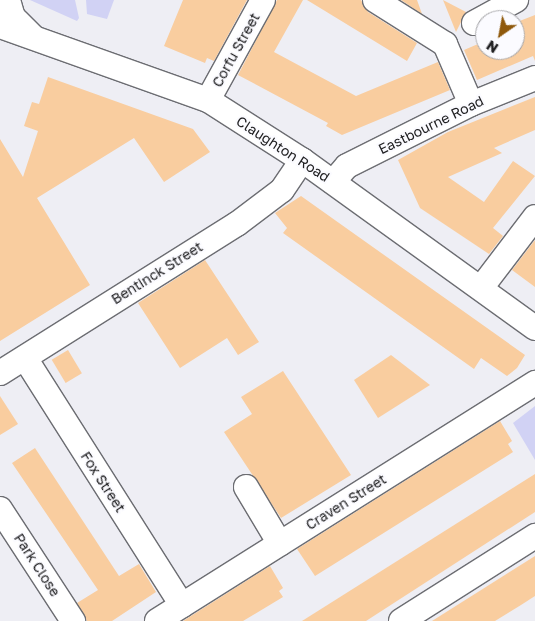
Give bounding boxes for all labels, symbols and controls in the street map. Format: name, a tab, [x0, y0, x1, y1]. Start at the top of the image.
street label: Corfu Street	[209, 10, 263, 90]
north arrow	[475, 10, 525, 60]
text: N	[483, 37, 501, 57]
street label: Eastbourne Road	[376, 92, 486, 158]
street label: Claughton Road	[233, 113, 333, 185]
street label: Bentinck Street	[108, 238, 206, 308]
street label: Fox Street	[77, 449, 129, 515]
street label: Craven Street	[303, 471, 389, 533]
street label: Park Close	[10, 530, 64, 600]

